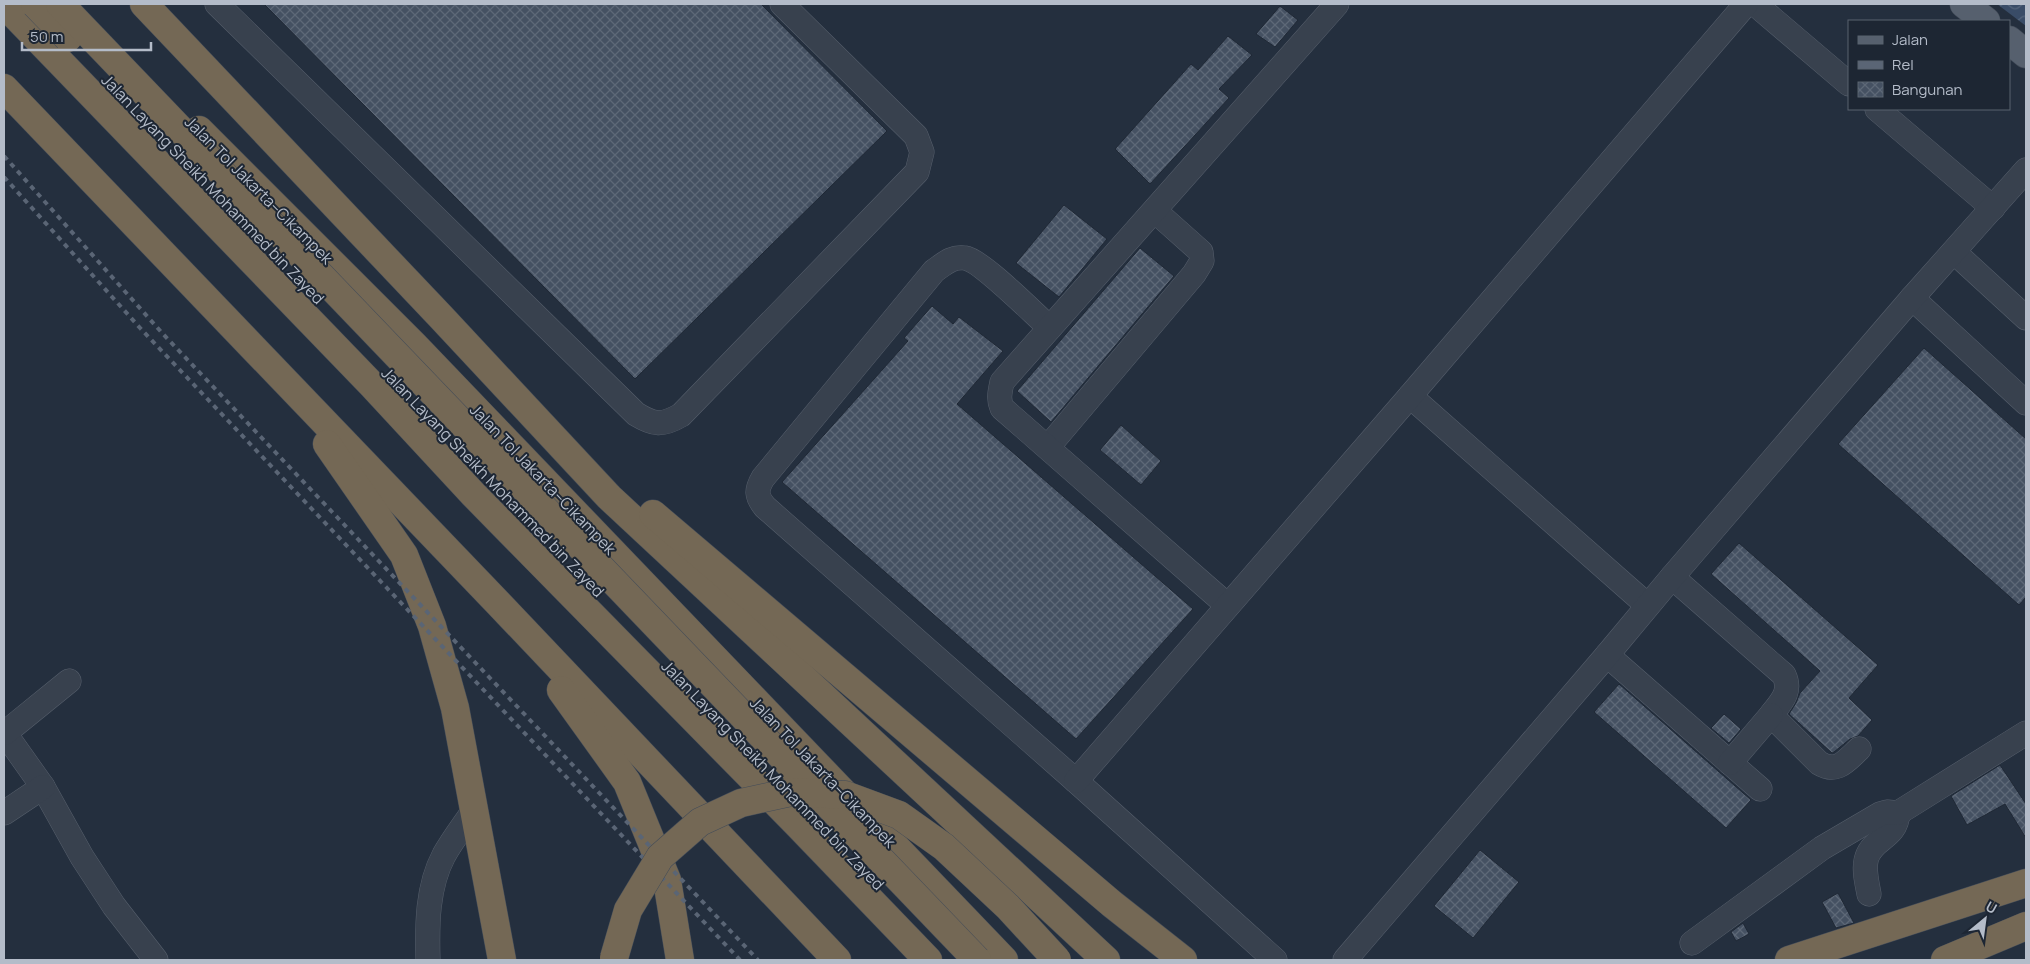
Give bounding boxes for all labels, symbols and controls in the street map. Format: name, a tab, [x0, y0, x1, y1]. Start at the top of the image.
scale bar	[22, 20, 151, 52]
legend	[1848, 20, 2010, 110]
text: 50 m	[30, 26, 64, 47]
text: Jalan	[1892, 29, 1928, 50]
text: Rel	[1892, 54, 1914, 75]
street label: Jalan Layang Sheikh Mohammed bin Zayed	[97, 69, 329, 309]
text: Bangunan	[1892, 79, 1962, 100]
street label: Jalan Tol Jakarta–Cikampek	[180, 111, 339, 270]
street label: Jalan Layang Sheikh Mohammed bin Zayed	[377, 362, 609, 602]
street label: Jalan Tol Jakarta–Cikampek	[465, 399, 622, 560]
street label: Jalan Layang Sheikh Mohammed bin Zayed	[657, 655, 889, 895]
street label: Jalan Tol Jakarta–Cikampek	[745, 692, 902, 853]
north arrow	[1960, 894, 2010, 944]
text: U	[1983, 896, 2001, 918]

